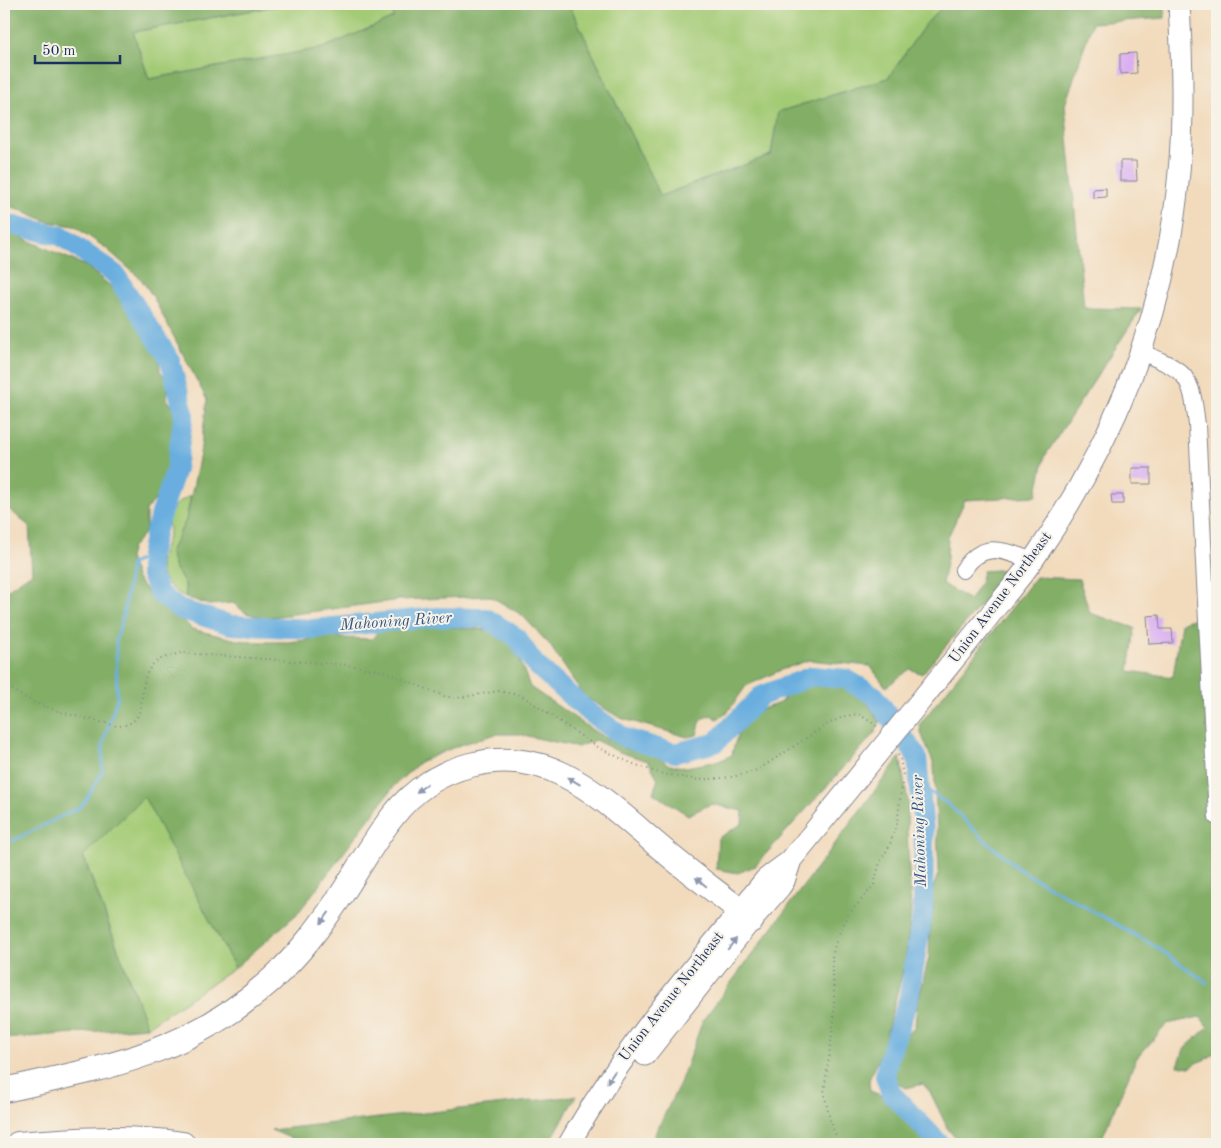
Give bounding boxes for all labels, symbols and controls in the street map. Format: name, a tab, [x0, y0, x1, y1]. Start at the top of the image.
scale bar	[35, 32, 120, 64]
text: 50 m	[42, 44, 76, 59]
street label: Union Avenue Northeast	[947, 530, 1055, 666]
water label: Mahoning River	[339, 610, 454, 634]
water label: Mahoning River	[910, 774, 930, 888]
one-way arrow	[568, 776, 581, 785]
one-way arrow	[415, 783, 429, 793]
one-way arrow	[695, 876, 708, 887]
one-way arrow	[320, 911, 330, 924]
street label: Union Avenue Northeast	[617, 929, 727, 1065]
one-way arrow	[726, 938, 737, 951]
one-way arrow	[606, 1070, 616, 1084]

